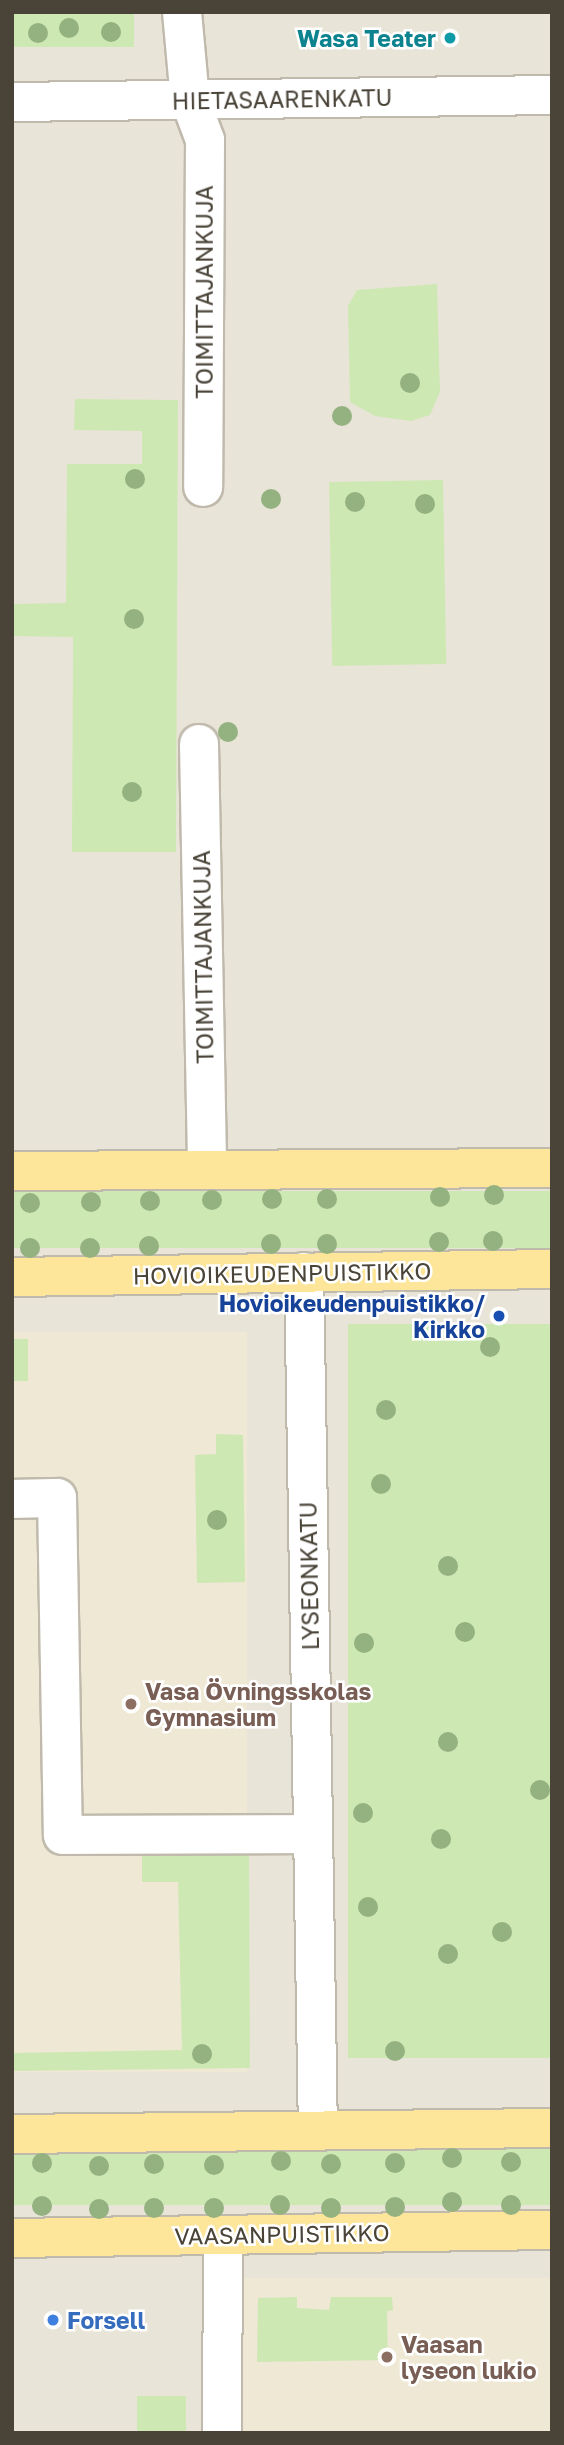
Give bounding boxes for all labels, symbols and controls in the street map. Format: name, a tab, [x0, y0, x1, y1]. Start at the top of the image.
place label: Wasa Teater	[297, 24, 436, 52]
marker: Wasa Teater	[442, 30, 458, 46]
street label: HIETASAARENKATU	[172, 83, 392, 115]
street label: TOIMITTAJANKUJA	[190, 185, 218, 399]
street label: TOIMITTAJANKUJA	[187, 850, 219, 1064]
street label: HOVIOIKEUDENPUISTIKKO	[133, 1257, 431, 1289]
place label: Hovioikeudenpuistikko/ Kirkko	[219, 1289, 485, 1343]
marker: Hovioikeudenpuistikko/ Kirkko	[491, 1308, 507, 1324]
street label: LYSEONKATU	[294, 1501, 324, 1651]
place label: Vasa Övningsskolas Gymnasium	[145, 1677, 371, 1731]
marker: Vasa Övningsskolas Gymnasium	[123, 1696, 139, 1712]
street label: VAASANPUISTIKKO	[174, 2218, 390, 2250]
place label: Forsell	[67, 2306, 145, 2334]
marker: Forsell	[45, 2312, 61, 2328]
place label: Vaasan lyseon lukio	[401, 2330, 537, 2384]
marker: Vaasan lyseon lukio	[379, 2349, 395, 2365]

